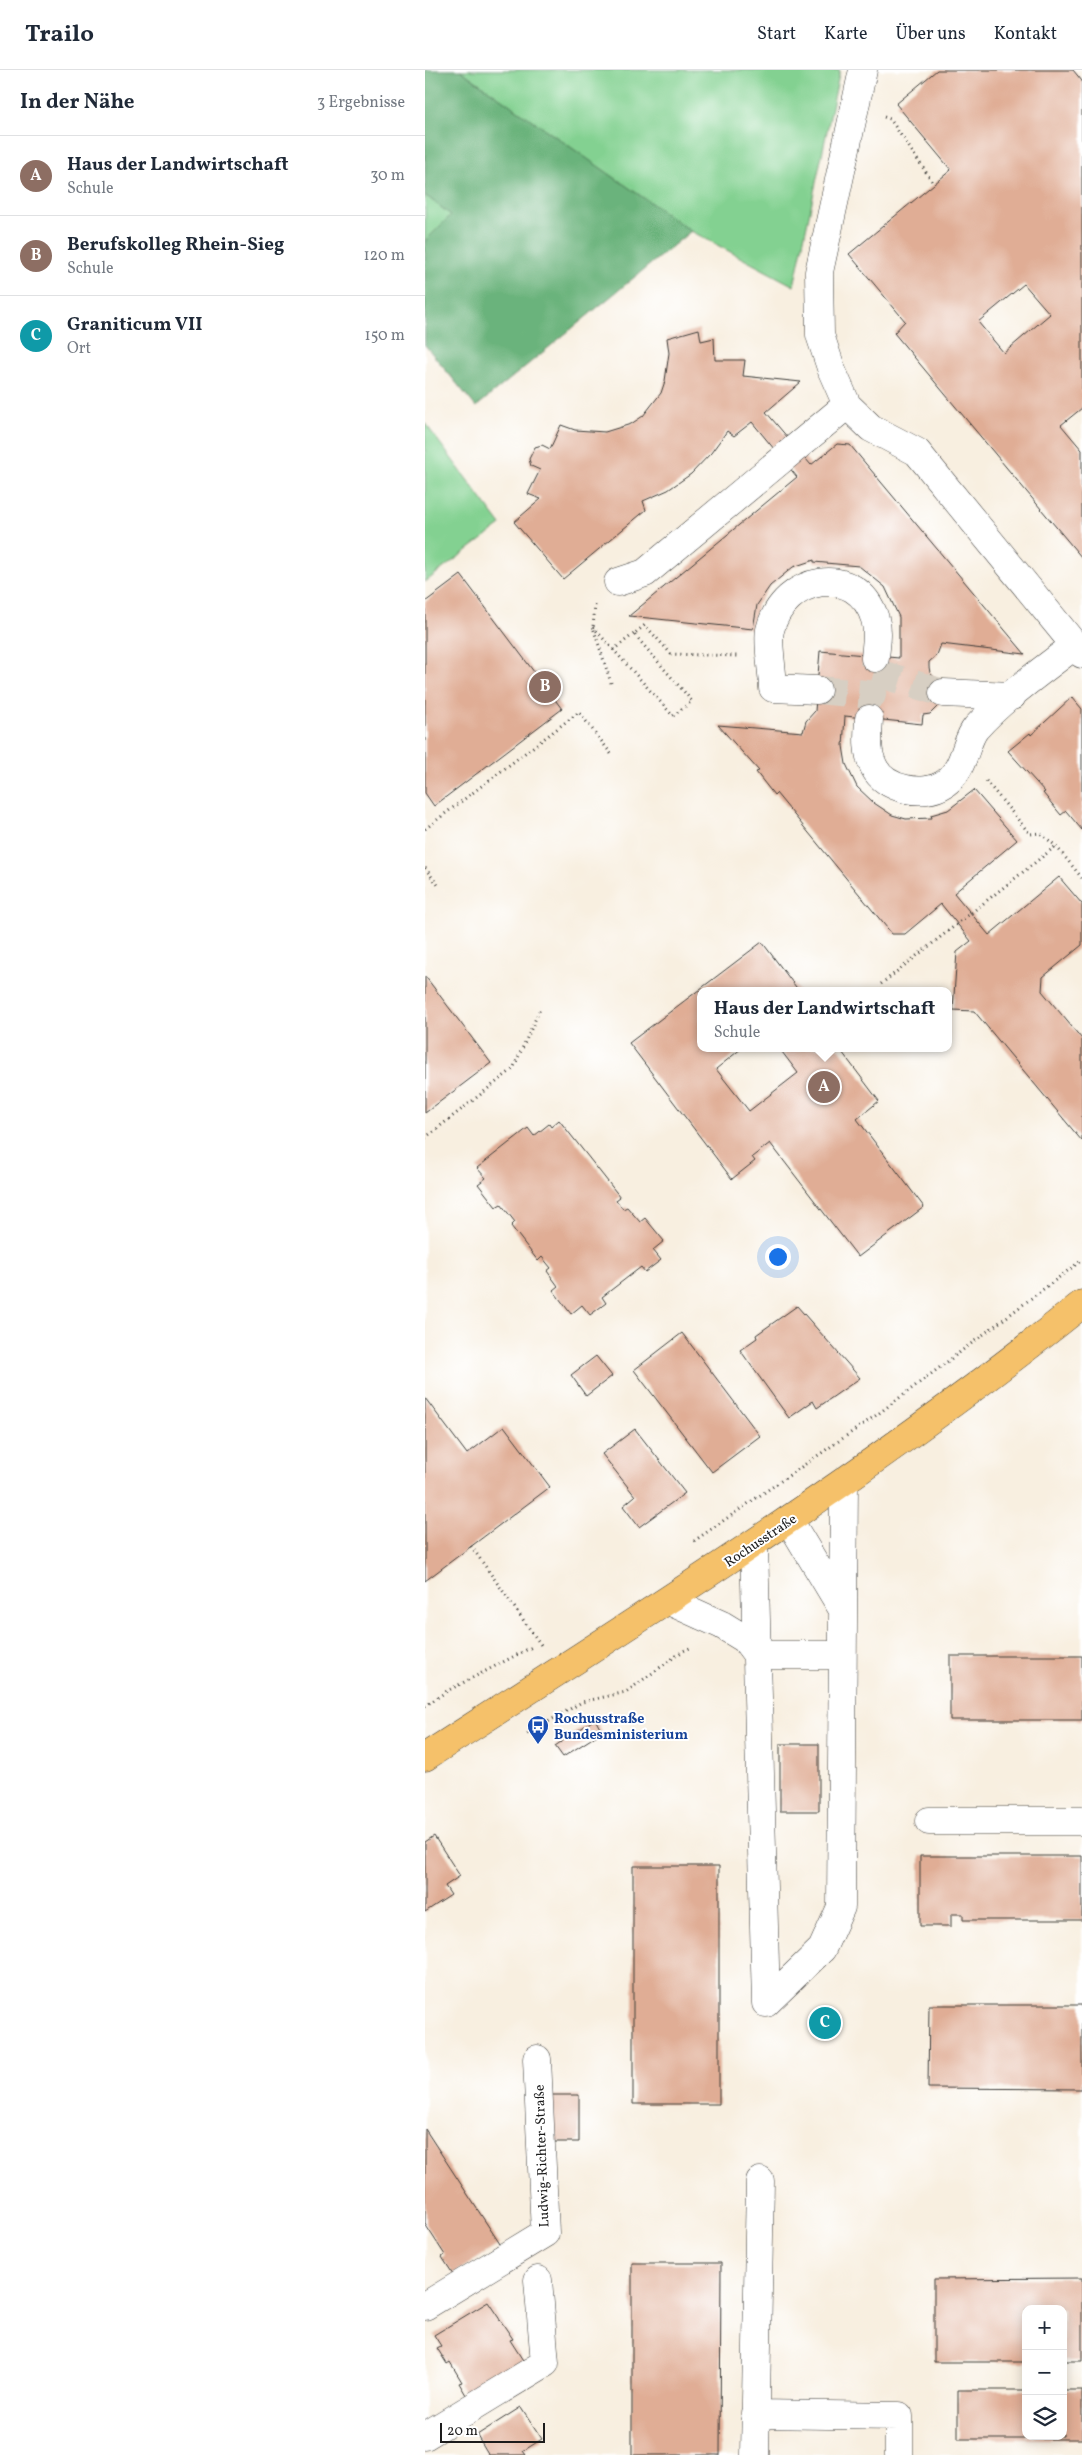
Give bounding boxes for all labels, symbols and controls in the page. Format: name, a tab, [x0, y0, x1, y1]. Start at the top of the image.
text: Trailo	[25, 18, 94, 52]
text: Start	[757, 22, 796, 47]
text: Karte	[824, 22, 868, 47]
text: Über uns	[896, 22, 966, 47]
text: Kontakt	[994, 22, 1057, 47]
text: In der Nähe	[20, 88, 135, 117]
text: 3 Ergebnisse	[317, 92, 405, 114]
text: Haus der Landwirtschaft	[67, 152, 289, 178]
text: A	[30, 165, 42, 187]
text: 30 m	[370, 165, 405, 187]
text: Schule	[67, 178, 114, 200]
text: Berufskolleg Rhein-Sieg	[67, 232, 284, 258]
text: B	[31, 245, 41, 267]
text: 120 m	[363, 245, 405, 267]
text: Schule	[67, 258, 114, 280]
text: Graniticum VII	[67, 312, 203, 338]
text: C	[31, 325, 41, 347]
text: 150 m	[364, 325, 405, 347]
text: Ort	[67, 338, 91, 360]
pin: B	[529, 668, 561, 706]
popup	[697, 987, 952, 1052]
text: Haus der Landwirtschaft	[714, 996, 935, 1022]
text: Schule	[714, 1022, 760, 1044]
pin: A	[808, 1068, 840, 1106]
your location	[765, 1244, 791, 1270]
street label: Rochusstraße	[721, 1510, 801, 1573]
place label: Rochusstraße Bundesministerium	[554, 1710, 688, 1745]
bus stop icon: Rochusstraße Bundesministerium	[526, 1714, 550, 1745]
pin: C	[809, 2004, 841, 2042]
street label: Ludwig-Richter-Straße	[530, 2084, 554, 2228]
map controls	[1022, 2305, 1067, 2440]
button: +	[1022, 2305, 1067, 2350]
button: −	[1022, 2350, 1067, 2395]
button: layers	[1022, 2395, 1067, 2440]
scale bar	[440, 2420, 545, 2443]
text: 20 m	[447, 2422, 478, 2441]

